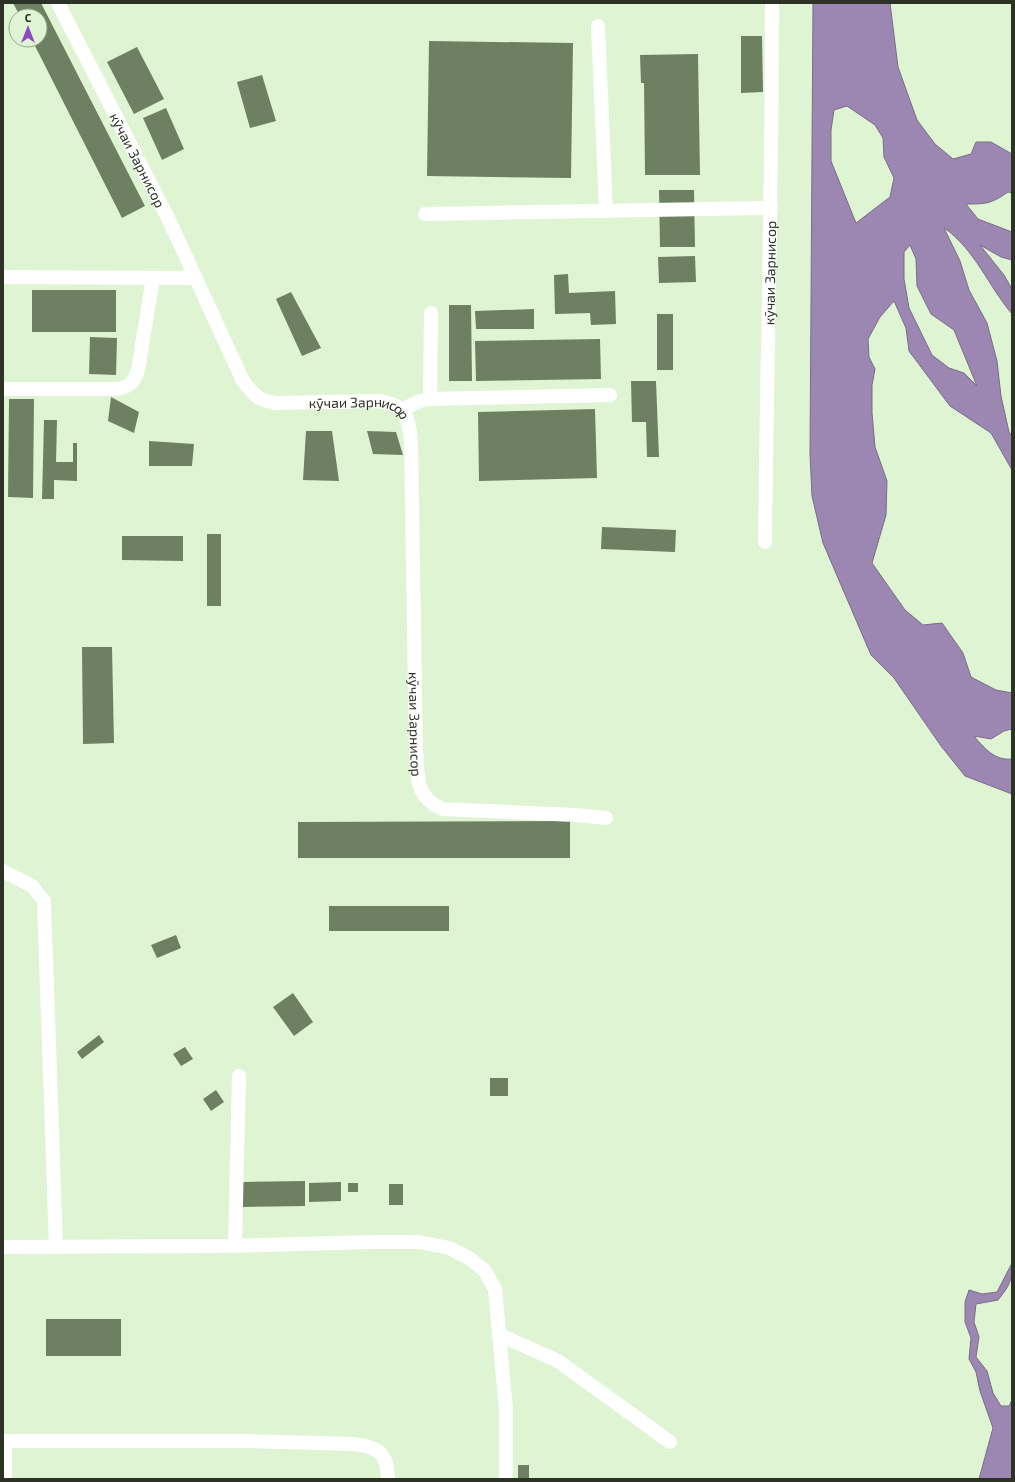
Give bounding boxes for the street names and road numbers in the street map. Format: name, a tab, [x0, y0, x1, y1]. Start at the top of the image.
street label: кӯчаи Зарнисор	[107, 109, 169, 210]
street label: кӯчаи Зарнисор	[760, 221, 779, 325]
street label: кӯчаи Зарнисор	[309, 392, 414, 422]
street label: кӯчаи Зарнисор	[406, 672, 426, 777]

